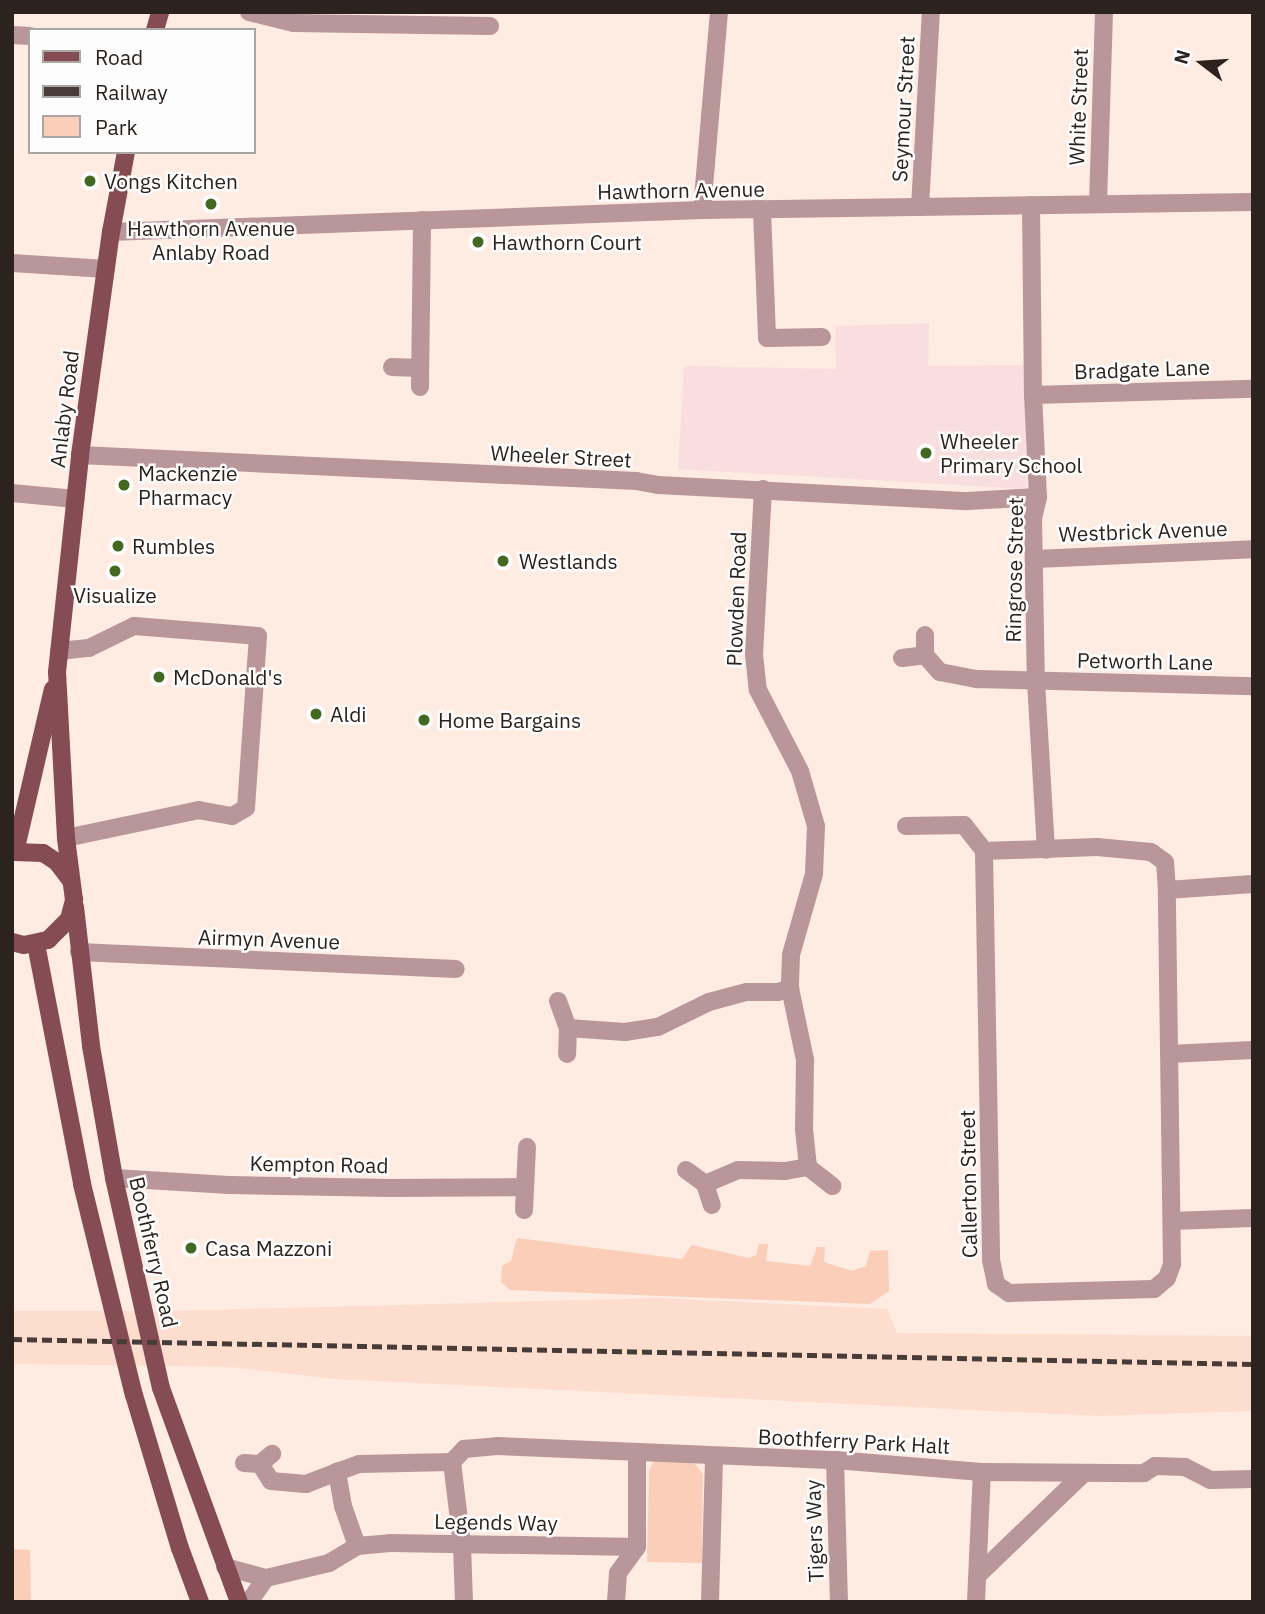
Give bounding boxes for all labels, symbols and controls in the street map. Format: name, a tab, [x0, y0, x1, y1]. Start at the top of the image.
legend	[28, 28, 256, 154]
north arrow	[1167, 28, 1237, 98]
street label: Seymour Street	[887, 35, 919, 183]
text: Road	[95, 43, 143, 71]
text: N	[1168, 47, 1195, 67]
street label: White Street	[1063, 48, 1093, 166]
text: Railway	[95, 78, 168, 106]
text: Park	[95, 113, 138, 141]
place label: Vongs Kitchen	[104, 168, 238, 194]
marker: Vongs Kitchen	[82, 173, 98, 189]
street label: Hawthorn Avenue	[597, 176, 765, 204]
marker: Hawthorn Avenue Anlaby Road	[203, 196, 219, 212]
place label: Hawthorn Avenue Anlaby Road	[127, 215, 295, 265]
place label: Hawthorn Court	[492, 229, 642, 255]
marker: Hawthorn Court	[470, 234, 486, 250]
street label: Anlaby Road	[44, 349, 84, 469]
street label: Bradgate Lane	[1074, 354, 1210, 384]
place label: Wheeler Primary School	[940, 428, 1082, 478]
street label: Wheeler Street	[490, 440, 632, 472]
marker: Wheeler Primary School	[918, 445, 934, 461]
place label: Mackenzie Pharmacy	[138, 460, 238, 510]
marker: Mackenzie Pharmacy	[116, 477, 132, 493]
street label: Ringrose Street	[1000, 497, 1028, 643]
street label: Westbrick Avenue	[1058, 515, 1228, 547]
street label: Plowden Road	[721, 531, 751, 667]
place label: Rumbles	[132, 533, 215, 559]
marker: Rumbles	[110, 538, 126, 554]
place label: Westlands	[519, 548, 618, 574]
marker: Westlands	[493, 551, 513, 571]
marker: Visualize	[107, 563, 123, 579]
place label: Visualize	[73, 582, 157, 608]
street label: Petworth Lane	[1077, 647, 1213, 675]
place label: McDonald's	[173, 664, 283, 690]
marker: McDonald's	[151, 669, 167, 685]
place label: Aldi	[330, 701, 367, 727]
marker: Aldi	[308, 706, 324, 722]
place label: Home Bargains	[438, 707, 581, 733]
marker: Home Bargains	[416, 712, 432, 728]
street label: Airmyn Avenue	[198, 924, 340, 954]
street label: Callerton Street	[954, 1110, 982, 1258]
street label: Kempton Road	[249, 1150, 389, 1178]
street label: Boothferry Road	[124, 1174, 184, 1330]
place label: Casa Mazzoni	[205, 1235, 332, 1261]
marker: Casa Mazzoni	[183, 1240, 199, 1256]
street label: Boothferry Park Halt	[757, 1423, 951, 1459]
street label: Tigers Way	[800, 1479, 828, 1583]
street label: Legends Way	[434, 1508, 558, 1536]

